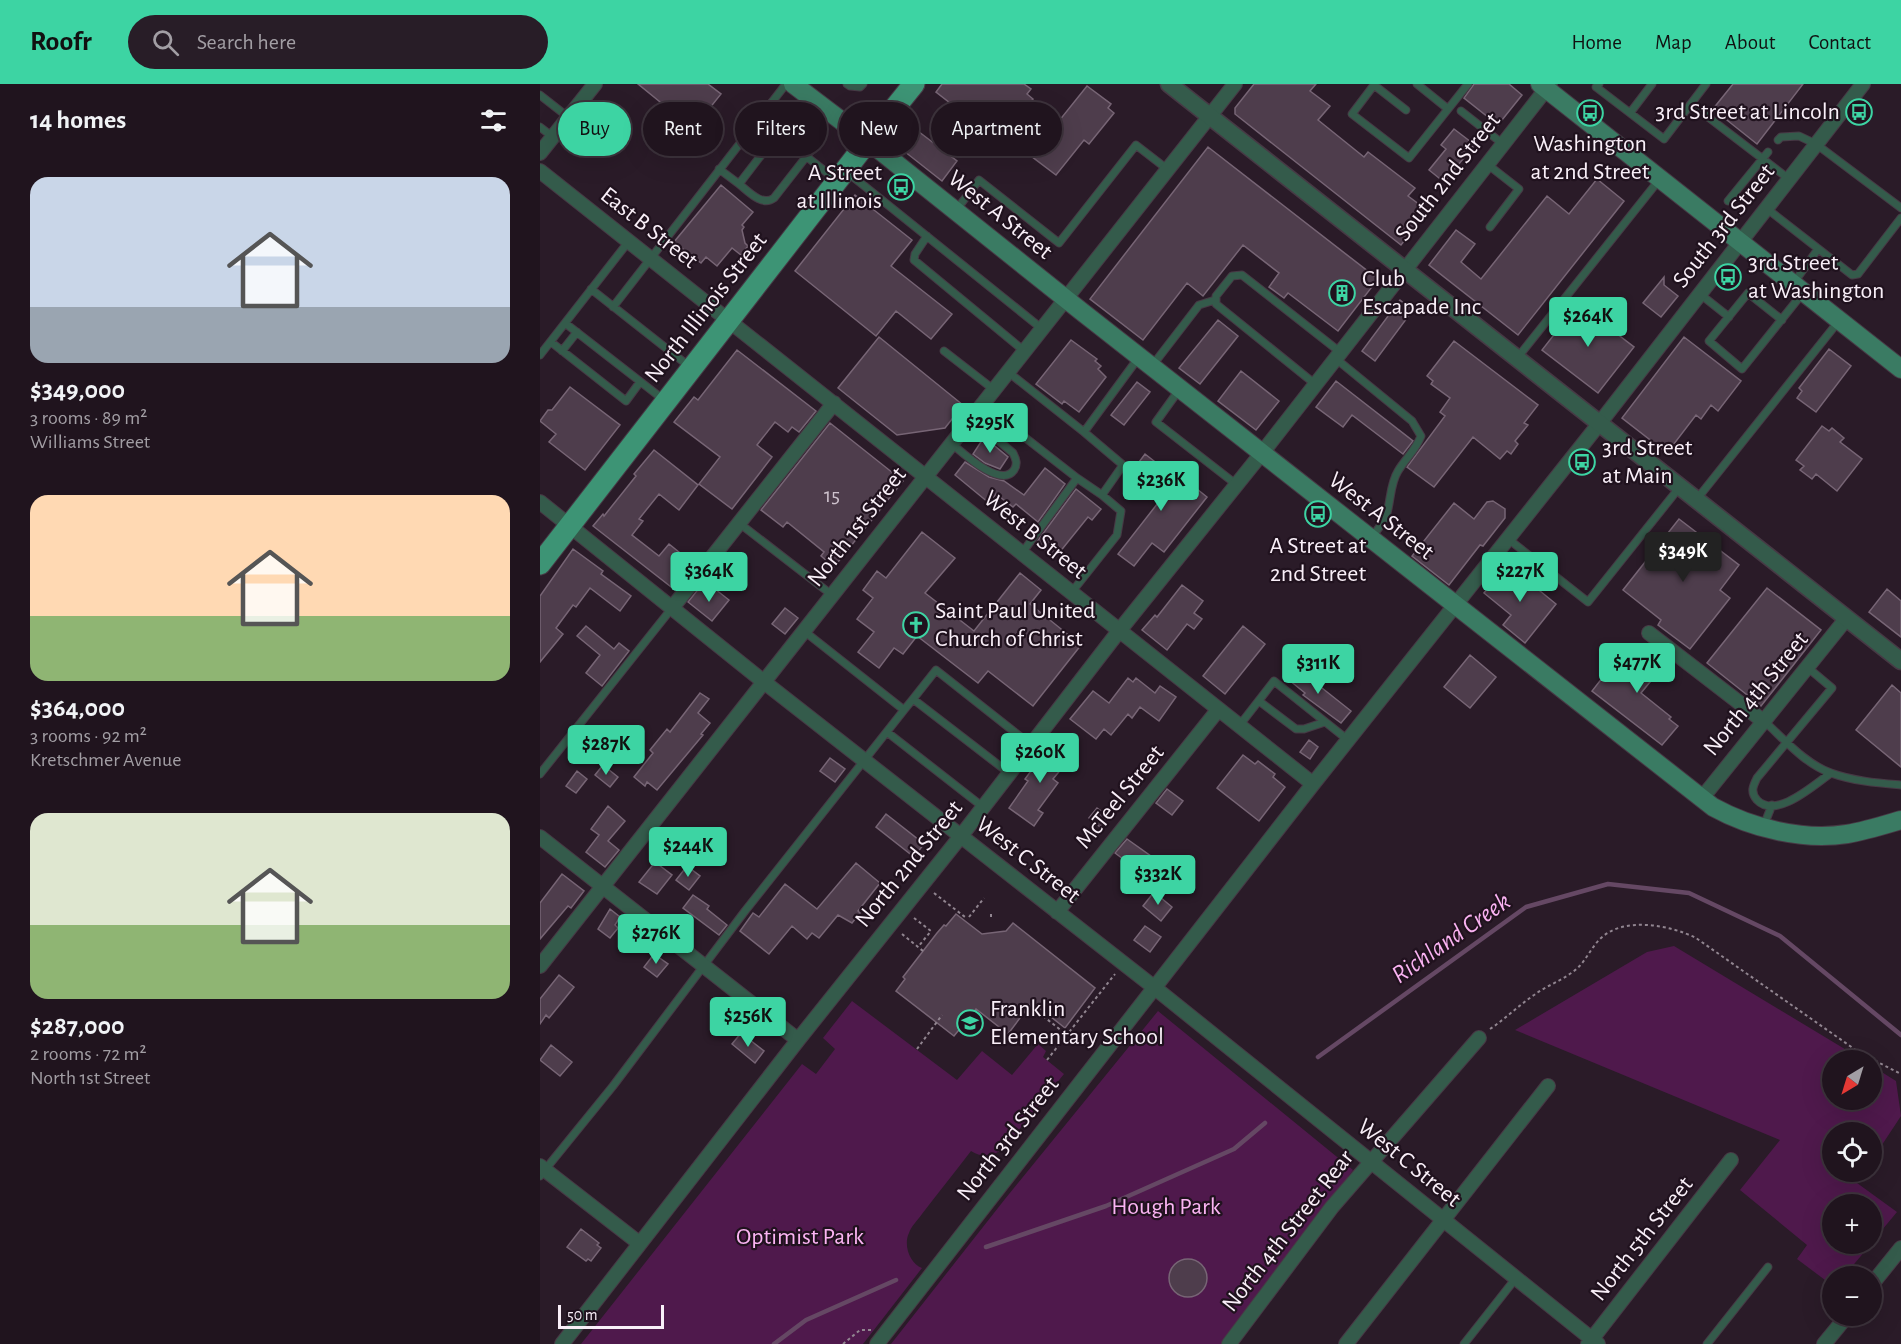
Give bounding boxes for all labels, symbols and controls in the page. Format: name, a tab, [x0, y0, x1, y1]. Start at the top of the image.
search box	[128, 15, 548, 69]
icon: search	[149, 26, 182, 59]
text: Roofr	[30, 28, 92, 56]
text: Search here	[197, 31, 296, 53]
text: Home	[1571, 32, 1622, 53]
text: Map	[1655, 32, 1692, 53]
text: About	[1725, 32, 1775, 53]
text: Contact	[1808, 32, 1871, 53]
bus stop icon: 3rd Street at Lincoln	[1844, 97, 1874, 127]
bus stop icon: Washington at 2nd Street	[1575, 98, 1605, 128]
place label: 3rd Street at Lincoln	[1655, 100, 1840, 124]
chip: Buy	[558, 102, 631, 156]
chip: Rent	[643, 102, 723, 156]
chip: Filters	[735, 102, 827, 156]
chip: New	[839, 102, 919, 156]
chip: Apartment	[931, 102, 1062, 156]
icon: filters	[477, 104, 510, 137]
text: 14 homes	[30, 107, 126, 133]
street label: South 2nd Street	[1391, 108, 1505, 246]
place label: Washington at 2nd Street	[1531, 132, 1650, 184]
street label: South 3rd Street	[1669, 159, 1780, 292]
place label: A Street at Illinois	[796, 161, 882, 213]
street label: West A Street	[943, 166, 1057, 264]
bus stop icon: A Street at Illinois	[886, 172, 916, 202]
street label: East B Street	[596, 183, 702, 273]
icon: home	[216, 216, 324, 324]
street label: North Illinois Street	[640, 228, 772, 387]
place label: 3rd Street at Washington	[1748, 251, 1884, 303]
bus stop icon: 3rd Street at Washington	[1713, 262, 1743, 292]
place label: Club Escapade Inc	[1362, 267, 1481, 319]
building icon: Club Escapade Inc	[1327, 278, 1357, 308]
pin: $264K	[1546, 297, 1630, 348]
text: $264K	[1563, 306, 1613, 326]
text: $349,000	[30, 377, 125, 403]
pin: $295K	[948, 403, 1032, 454]
text: 3 rooms · 89 m²	[30, 408, 147, 428]
text: $295K	[966, 412, 1014, 432]
text: Williams Street	[30, 432, 150, 452]
place label: 3rd Street at Main	[1602, 436, 1693, 488]
bus stop icon: 3rd Street at Main	[1567, 447, 1597, 477]
pin: $236K	[1119, 461, 1203, 512]
street label: North 1st Street	[803, 462, 911, 591]
street label: West A Street	[1324, 468, 1438, 565]
text: $236K	[1137, 470, 1185, 490]
house number: 15	[824, 485, 840, 506]
street label: West B Street	[979, 486, 1091, 584]
bus stop icon: A Street at 2nd Street	[1303, 499, 1333, 529]
pin: $349K	[1641, 532, 1725, 583]
icon: home	[216, 534, 324, 642]
place label: A Street at 2nd Street	[1269, 534, 1367, 586]
text: $349K	[1658, 541, 1708, 561]
pin: $364K	[667, 552, 751, 603]
pin: $227K	[1478, 552, 1562, 603]
text: $364K	[684, 561, 734, 581]
text: $227K	[1496, 561, 1544, 581]
place label: Saint Paul United Church of Christ	[935, 599, 1095, 651]
church icon: Saint Paul United Church of Christ	[901, 610, 931, 640]
street label: North 4th Street	[1699, 627, 1813, 760]
pin: $477K	[1595, 643, 1679, 694]
pin: $311K	[1276, 644, 1360, 695]
text: $477K	[1613, 652, 1661, 672]
text: $311K	[1296, 653, 1340, 673]
text: $364,000	[30, 695, 125, 721]
pin: $287K	[564, 725, 648, 776]
text: 3 rooms · 92 m²	[30, 726, 147, 746]
pin: $260K	[998, 733, 1082, 784]
text: $287K	[582, 734, 630, 754]
street label: McTeel Street	[1071, 741, 1169, 853]
text: $260K	[1015, 742, 1065, 762]
text: Kretschmer Avenue	[30, 750, 181, 770]
street label: North 2nd Street	[851, 796, 967, 932]
street label: West C Street	[971, 812, 1085, 908]
pin: $244K	[646, 827, 730, 878]
text: $244K	[663, 836, 713, 856]
icon: home	[216, 852, 324, 960]
pin: $332K	[1116, 855, 1200, 906]
text: $332K	[1134, 864, 1182, 884]
water label: Richland Creek	[1387, 888, 1515, 988]
pin: $276K	[614, 914, 698, 965]
text: $276K	[632, 923, 680, 943]
pin: $256K	[706, 997, 790, 1048]
place label: Franklin Elementary School	[990, 997, 1164, 1049]
text: $256K	[724, 1006, 772, 1026]
school or university icon: Franklin Elementary School	[955, 1008, 985, 1038]
text: $287,000	[30, 1013, 125, 1039]
text: 2 rooms · 72 m²	[30, 1044, 147, 1064]
north arrow	[1822, 1050, 1882, 1110]
map controls	[1822, 1050, 1882, 1326]
text: North 1st Street	[30, 1068, 150, 1088]
street label: North 3rd Street	[952, 1072, 1064, 1205]
street label: West C Street	[1353, 1114, 1465, 1212]
button: locate	[1822, 1122, 1882, 1182]
street label: North 4th Street Rear	[1218, 1146, 1358, 1316]
street label: North 5th Street	[1586, 1172, 1698, 1305]
button: +	[1822, 1194, 1882, 1254]
park label: Hough Park	[1111, 1195, 1221, 1219]
park label: Optimist Park	[736, 1225, 864, 1249]
button: −	[1822, 1266, 1882, 1326]
scale bar	[558, 1302, 664, 1330]
text: 50 m	[567, 1307, 598, 1323]

